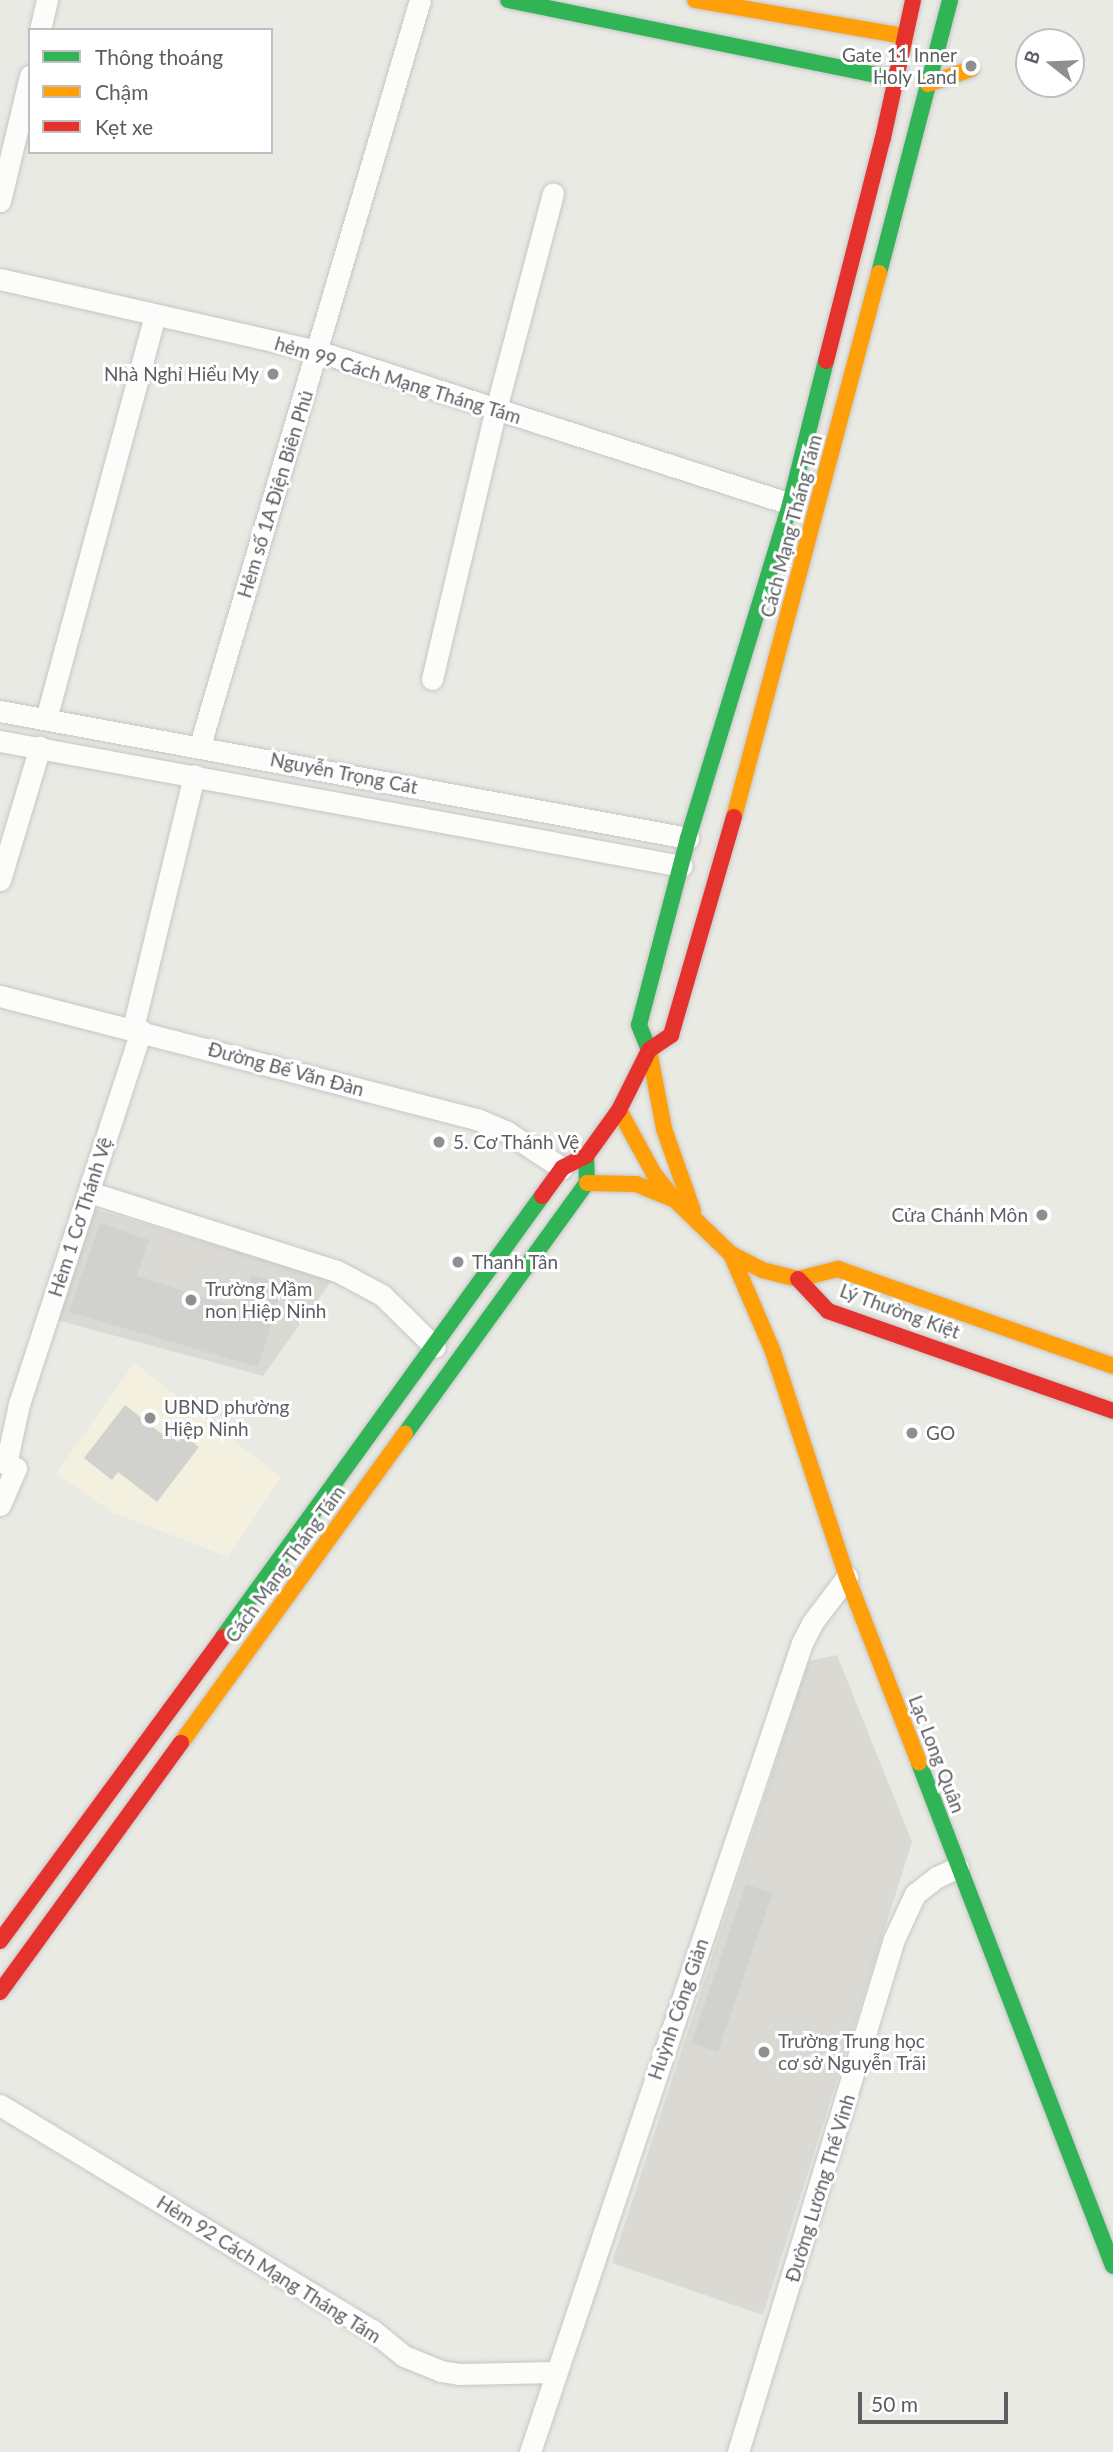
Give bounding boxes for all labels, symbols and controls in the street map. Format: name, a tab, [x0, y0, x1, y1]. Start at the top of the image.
legend	[28, 28, 273, 154]
north arrow	[1015, 28, 1085, 98]
text: Thông thoáng	[95, 44, 223, 69]
place label: Gate 11 Inner Holy Land	[842, 44, 957, 88]
text: B	[1019, 47, 1044, 66]
marker: Gate 11 Inner Holy Land	[963, 58, 979, 74]
text: Chậm	[95, 79, 148, 104]
text: Kẹt xe	[95, 114, 153, 139]
street label: hẻm 99 Cách Mạng Tháng Tám	[272, 331, 524, 429]
place label: Nhà Nghỉ Hiểu My	[104, 363, 259, 385]
marker: Nhà Nghỉ Hiểu My	[265, 366, 281, 382]
street label: Hẻm số 1A Điện Biên Phủ	[232, 387, 318, 601]
street label: Cách Mạng Tháng Tám	[755, 432, 827, 620]
street label: Nguyễn Trọng Cát	[268, 747, 420, 799]
street label: Đường Bế Văn Đàn	[205, 1037, 367, 1101]
place label: 5. Cơ Thánh Vệ	[453, 1131, 581, 1153]
street label: Hẻm 1 Cơ Thánh Vệ	[43, 1133, 117, 1301]
marker: 5. Cơ Thánh Vệ	[431, 1134, 447, 1150]
place label: Cửa Chánh Môn	[892, 1204, 1028, 1226]
marker: Cửa Chánh Môn	[1034, 1207, 1050, 1223]
place label: Thanh Tân	[472, 1251, 559, 1273]
marker: Thanh Tân	[450, 1254, 466, 1270]
place label: Trường Mầm non Hiệp Ninh	[205, 1278, 326, 1322]
street label: Lý Thường Kiệt	[836, 1279, 964, 1343]
marker: Trường Mầm non Hiệp Ninh	[183, 1292, 199, 1308]
place label: UBND phường Hiệp Ninh	[164, 1396, 289, 1440]
marker: UBND phường Hiệp Ninh	[142, 1410, 158, 1426]
place label: GO	[926, 1422, 955, 1444]
marker: GO	[904, 1425, 920, 1441]
street label: Cách Mạng Tháng Tám	[220, 1481, 350, 1647]
street label: Lạc Long Quân	[904, 1692, 970, 1816]
street label: Huỳnh Công Giản	[643, 1935, 713, 2083]
place label: Trường Trung học cơ sở Nguyễn Trãi	[778, 2030, 928, 2074]
marker: Trường Trung học cơ sở Nguyễn Trãi	[756, 2044, 772, 2060]
street label: Đường Lương Thế Vinh	[780, 2091, 860, 2285]
street label: Hẻm 92 Cách Mạng Tháng Tám	[152, 2190, 386, 2348]
scale bar	[861, 2378, 1012, 2422]
text: 50 m	[871, 2391, 918, 2416]

